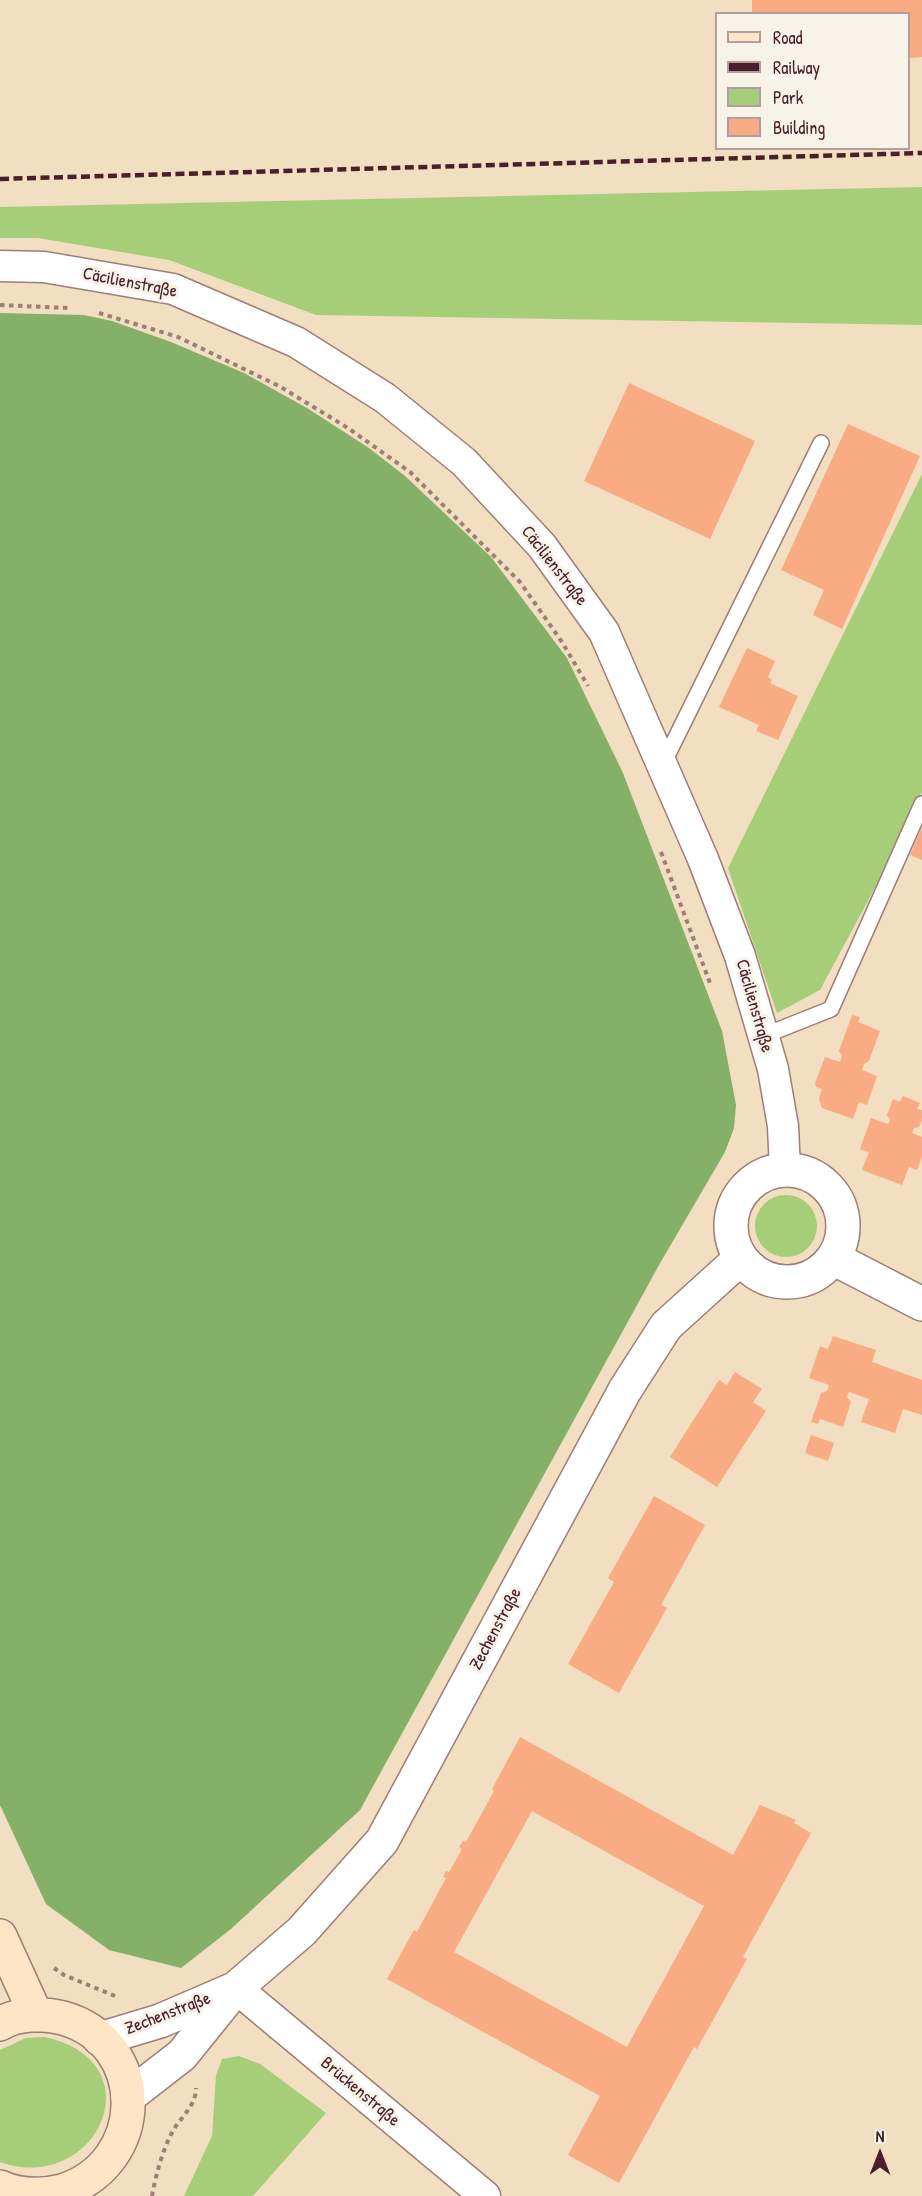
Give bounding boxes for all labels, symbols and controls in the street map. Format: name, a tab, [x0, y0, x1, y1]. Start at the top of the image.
legend	[715, 12, 910, 150]
text: Road	[773, 25, 803, 50]
text: Railway	[773, 55, 820, 80]
text: Park	[773, 85, 803, 110]
text: Building	[773, 115, 825, 140]
street label: Cäcilienstraße	[81, 263, 179, 303]
street label: Cäcilienstraße	[516, 522, 592, 610]
street label: Cäcilienstraße	[730, 957, 778, 1055]
street label: Zechenstraße	[465, 1584, 527, 1674]
street label: Zechenstraße	[122, 1988, 214, 2040]
street label: Brückenstraße	[316, 2053, 404, 2131]
north arrow	[850, 2124, 910, 2184]
text: N	[876, 2125, 884, 2147]

